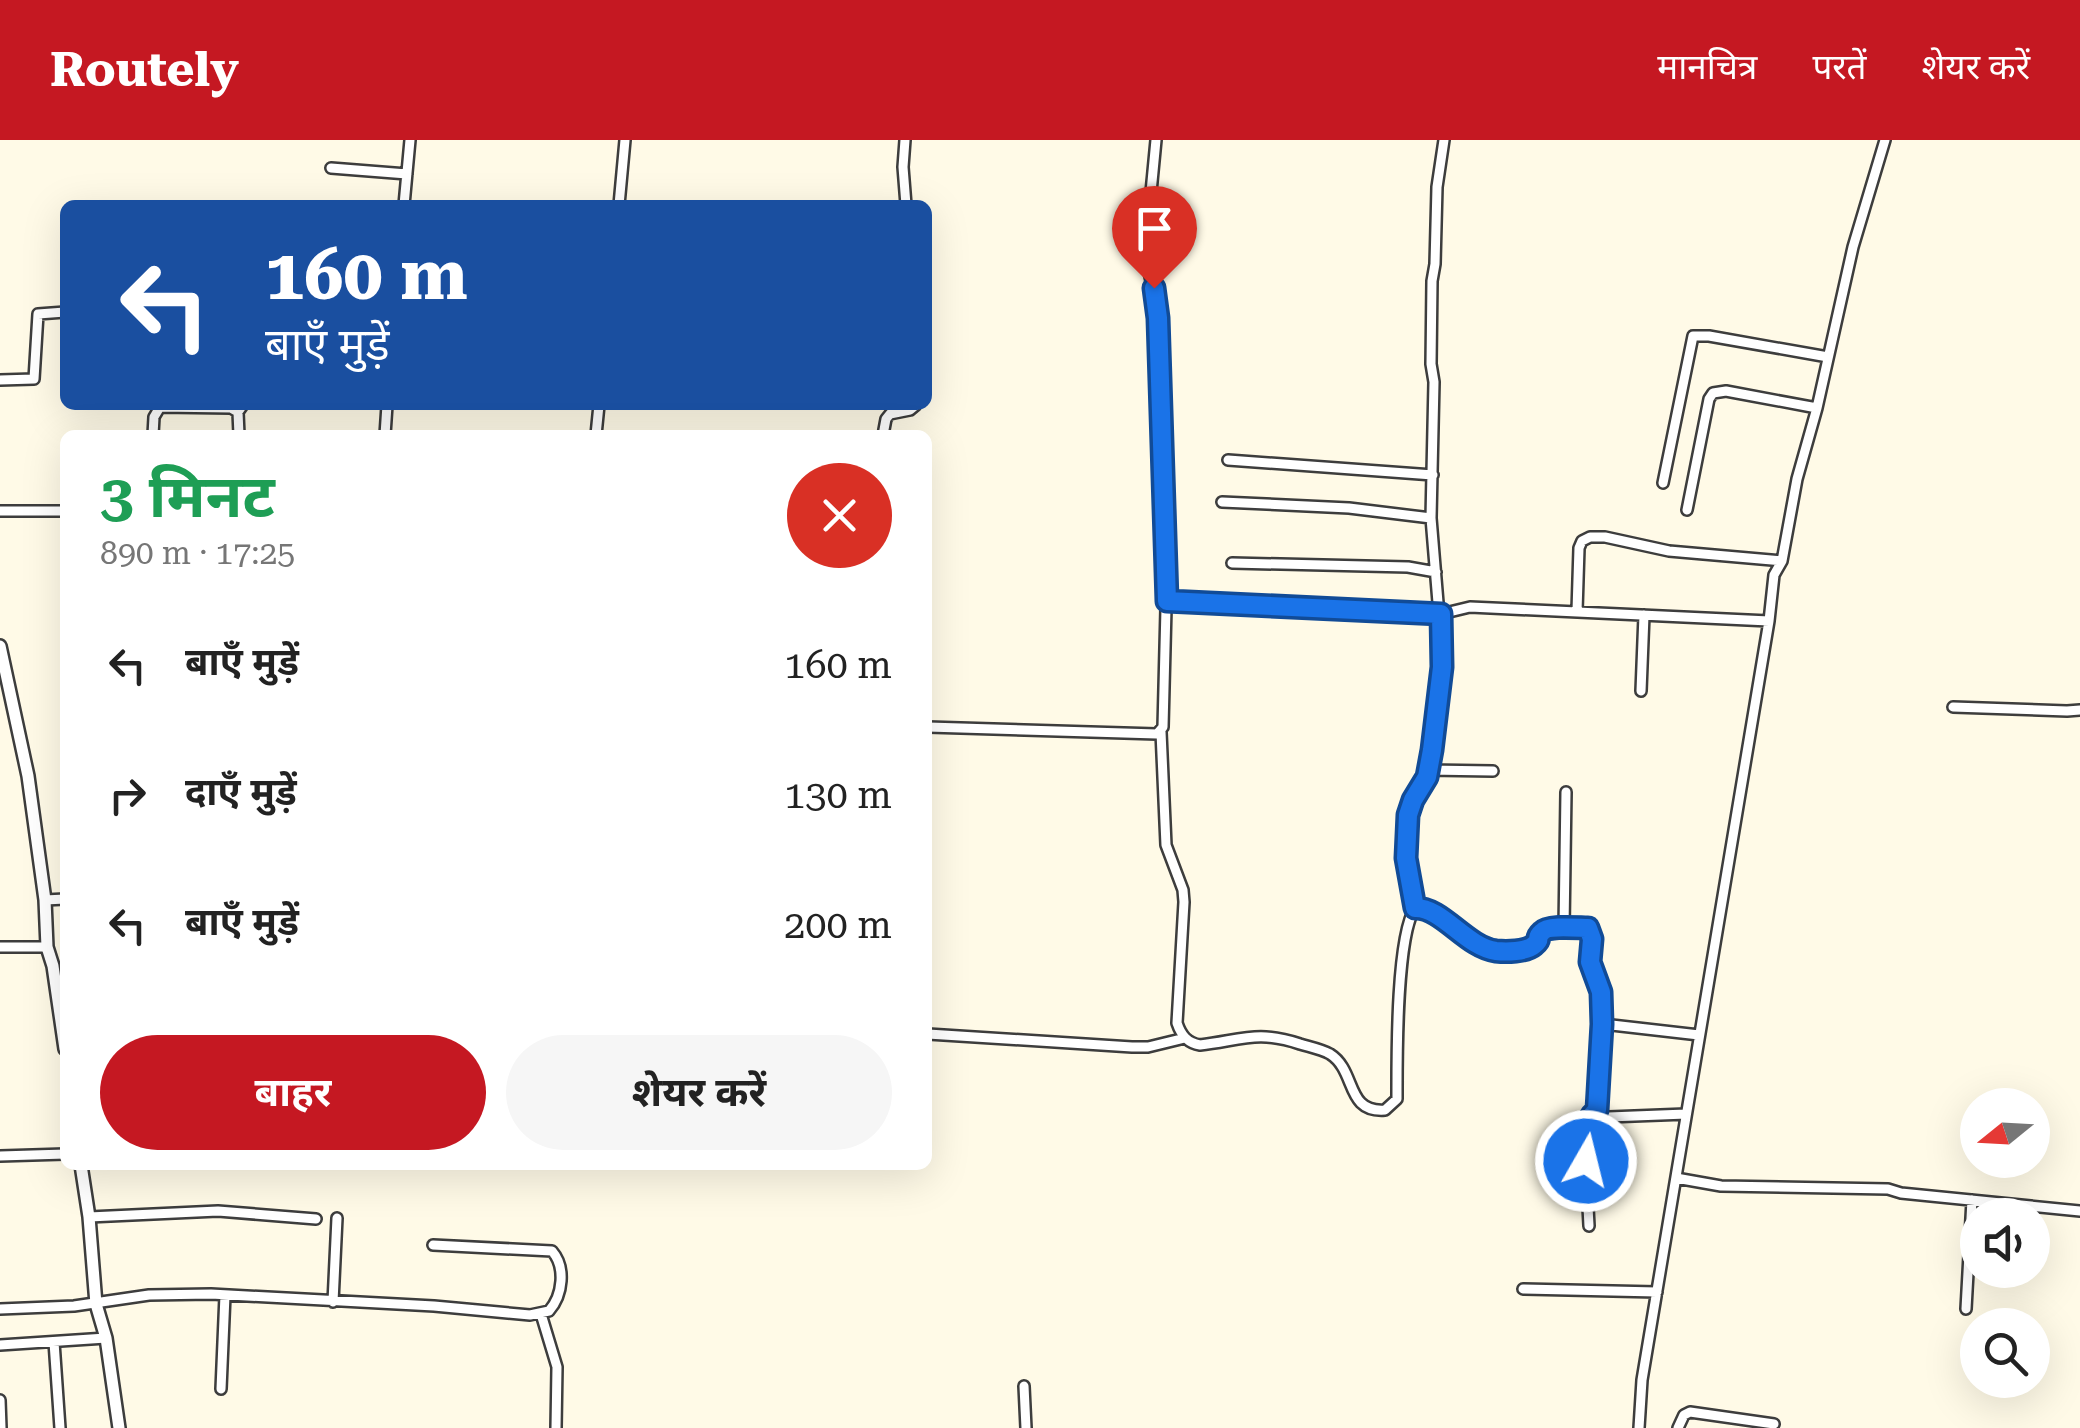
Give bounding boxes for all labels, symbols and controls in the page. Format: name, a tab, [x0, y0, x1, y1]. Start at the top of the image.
text: Routely	[50, 42, 239, 98]
text: मानचित्र	[1657, 47, 1757, 88]
text: परतें	[1812, 47, 1867, 88]
text: शेयर करें	[1922, 47, 2030, 88]
pin	[1112, 186, 1197, 289]
icon: arrive	[1127, 201, 1182, 256]
text: 160 m	[265, 234, 468, 316]
icon: left	[100, 240, 230, 370]
text: बाएँ मुड़ें	[265, 318, 390, 371]
text: 3 मिनट	[100, 461, 275, 532]
button: close	[787, 463, 892, 568]
text: 890 m · 17:25	[100, 534, 295, 572]
icon: left	[100, 638, 155, 693]
text: बाएँ मुड़ें	[185, 640, 299, 684]
text: 160 m	[784, 643, 892, 687]
icon: right	[100, 768, 155, 823]
text: दाएँ मुड़ें	[185, 770, 297, 814]
text: 130 m	[784, 773, 892, 817]
icon: left	[100, 898, 155, 953]
text: बाएँ मुड़ें	[185, 900, 299, 944]
text: 200 m	[784, 903, 892, 947]
button: बाहर	[100, 1035, 486, 1150]
button: शेयर करें	[506, 1035, 892, 1150]
north arrow	[1960, 1088, 2050, 1178]
map controls	[1960, 1088, 2050, 1398]
position arrow	[1534, 1109, 1638, 1213]
button: sound	[1960, 1198, 2050, 1288]
button: search	[1960, 1308, 2050, 1398]

